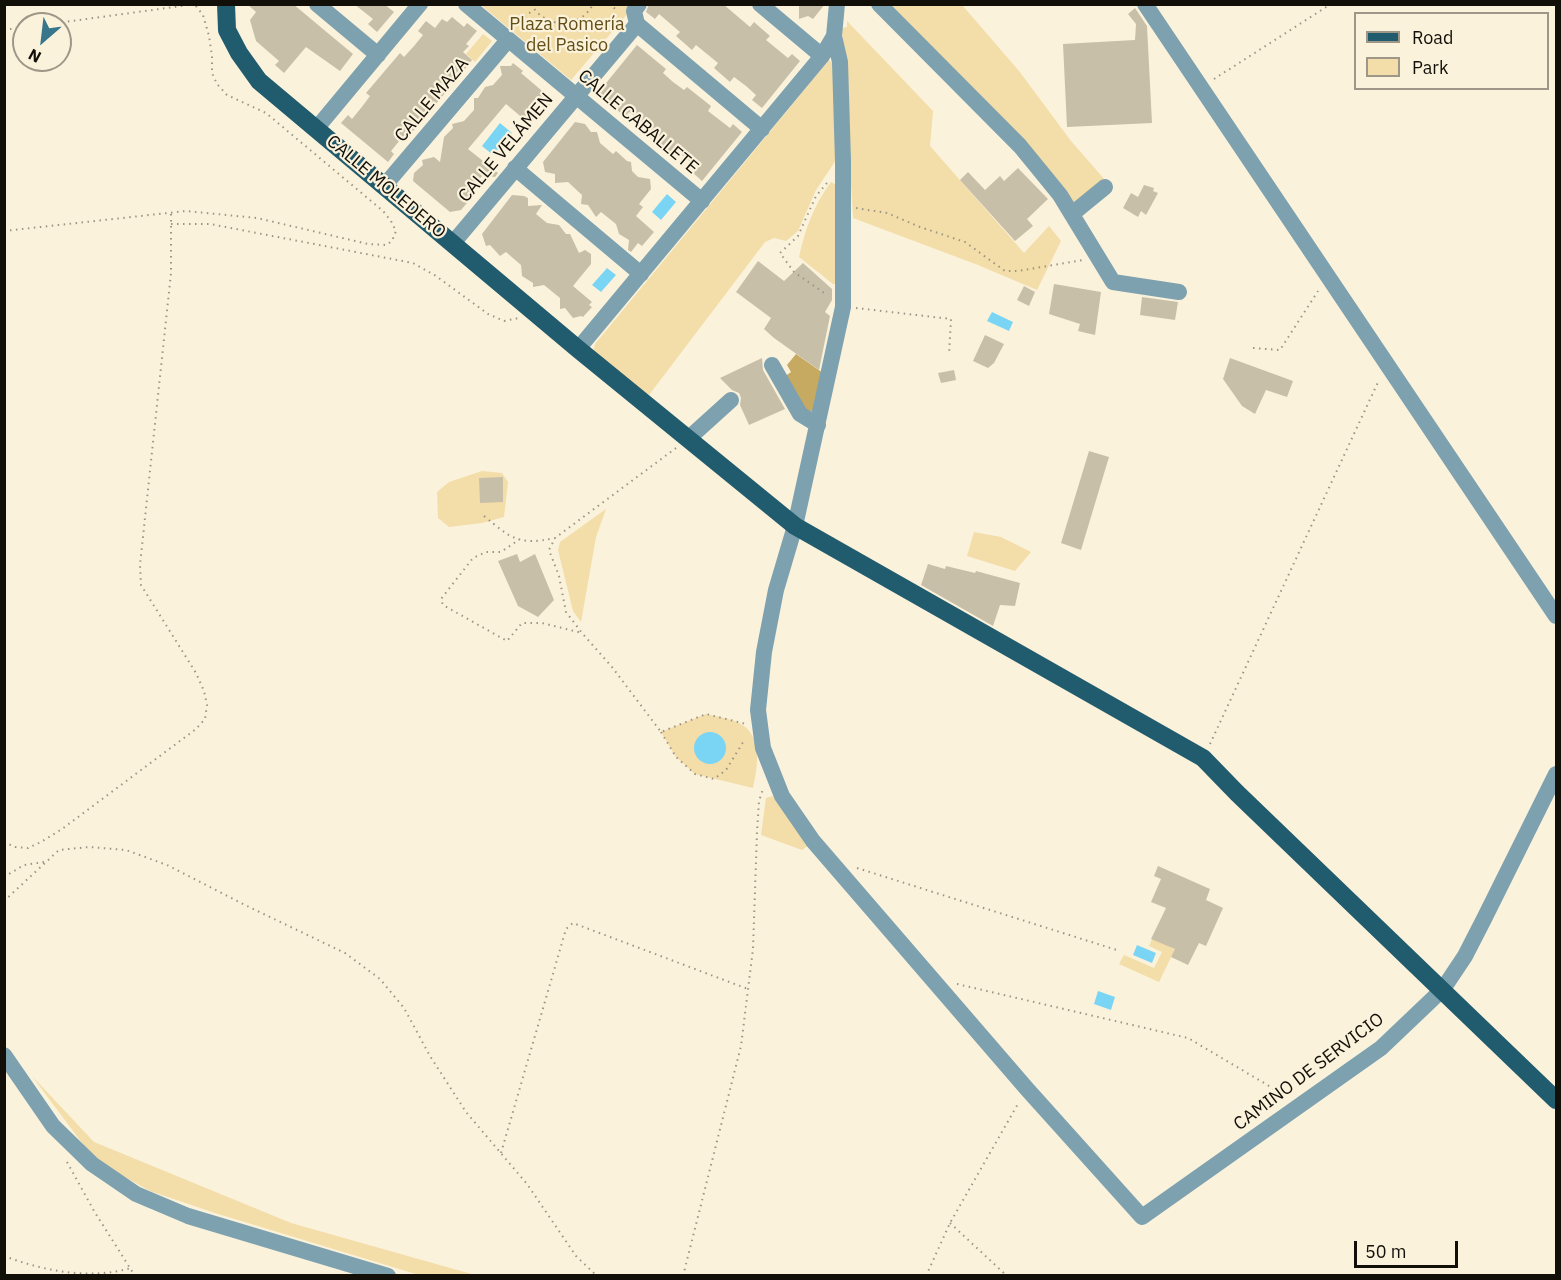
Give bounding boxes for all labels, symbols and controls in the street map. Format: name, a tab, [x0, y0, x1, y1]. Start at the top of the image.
north arrow	[12, 12, 72, 72]
legend	[1354, 12, 1549, 90]
park label: Plaza Romería del Pasico	[509, 14, 625, 57]
text: Road	[1412, 26, 1453, 49]
text: N	[25, 45, 44, 68]
street label: CALLE MAZA	[390, 53, 474, 147]
text: Park	[1412, 56, 1448, 79]
street label: CALLE CABALLETE	[573, 65, 703, 179]
street label: CALLE VELÁMEN	[454, 89, 558, 207]
street label: CALLE MOLEDERO	[322, 131, 450, 243]
street label: CAMINO DE SERVICIO	[1230, 1008, 1388, 1136]
scale bar	[1357, 1229, 1460, 1267]
text: 50 m	[1365, 1240, 1407, 1263]

